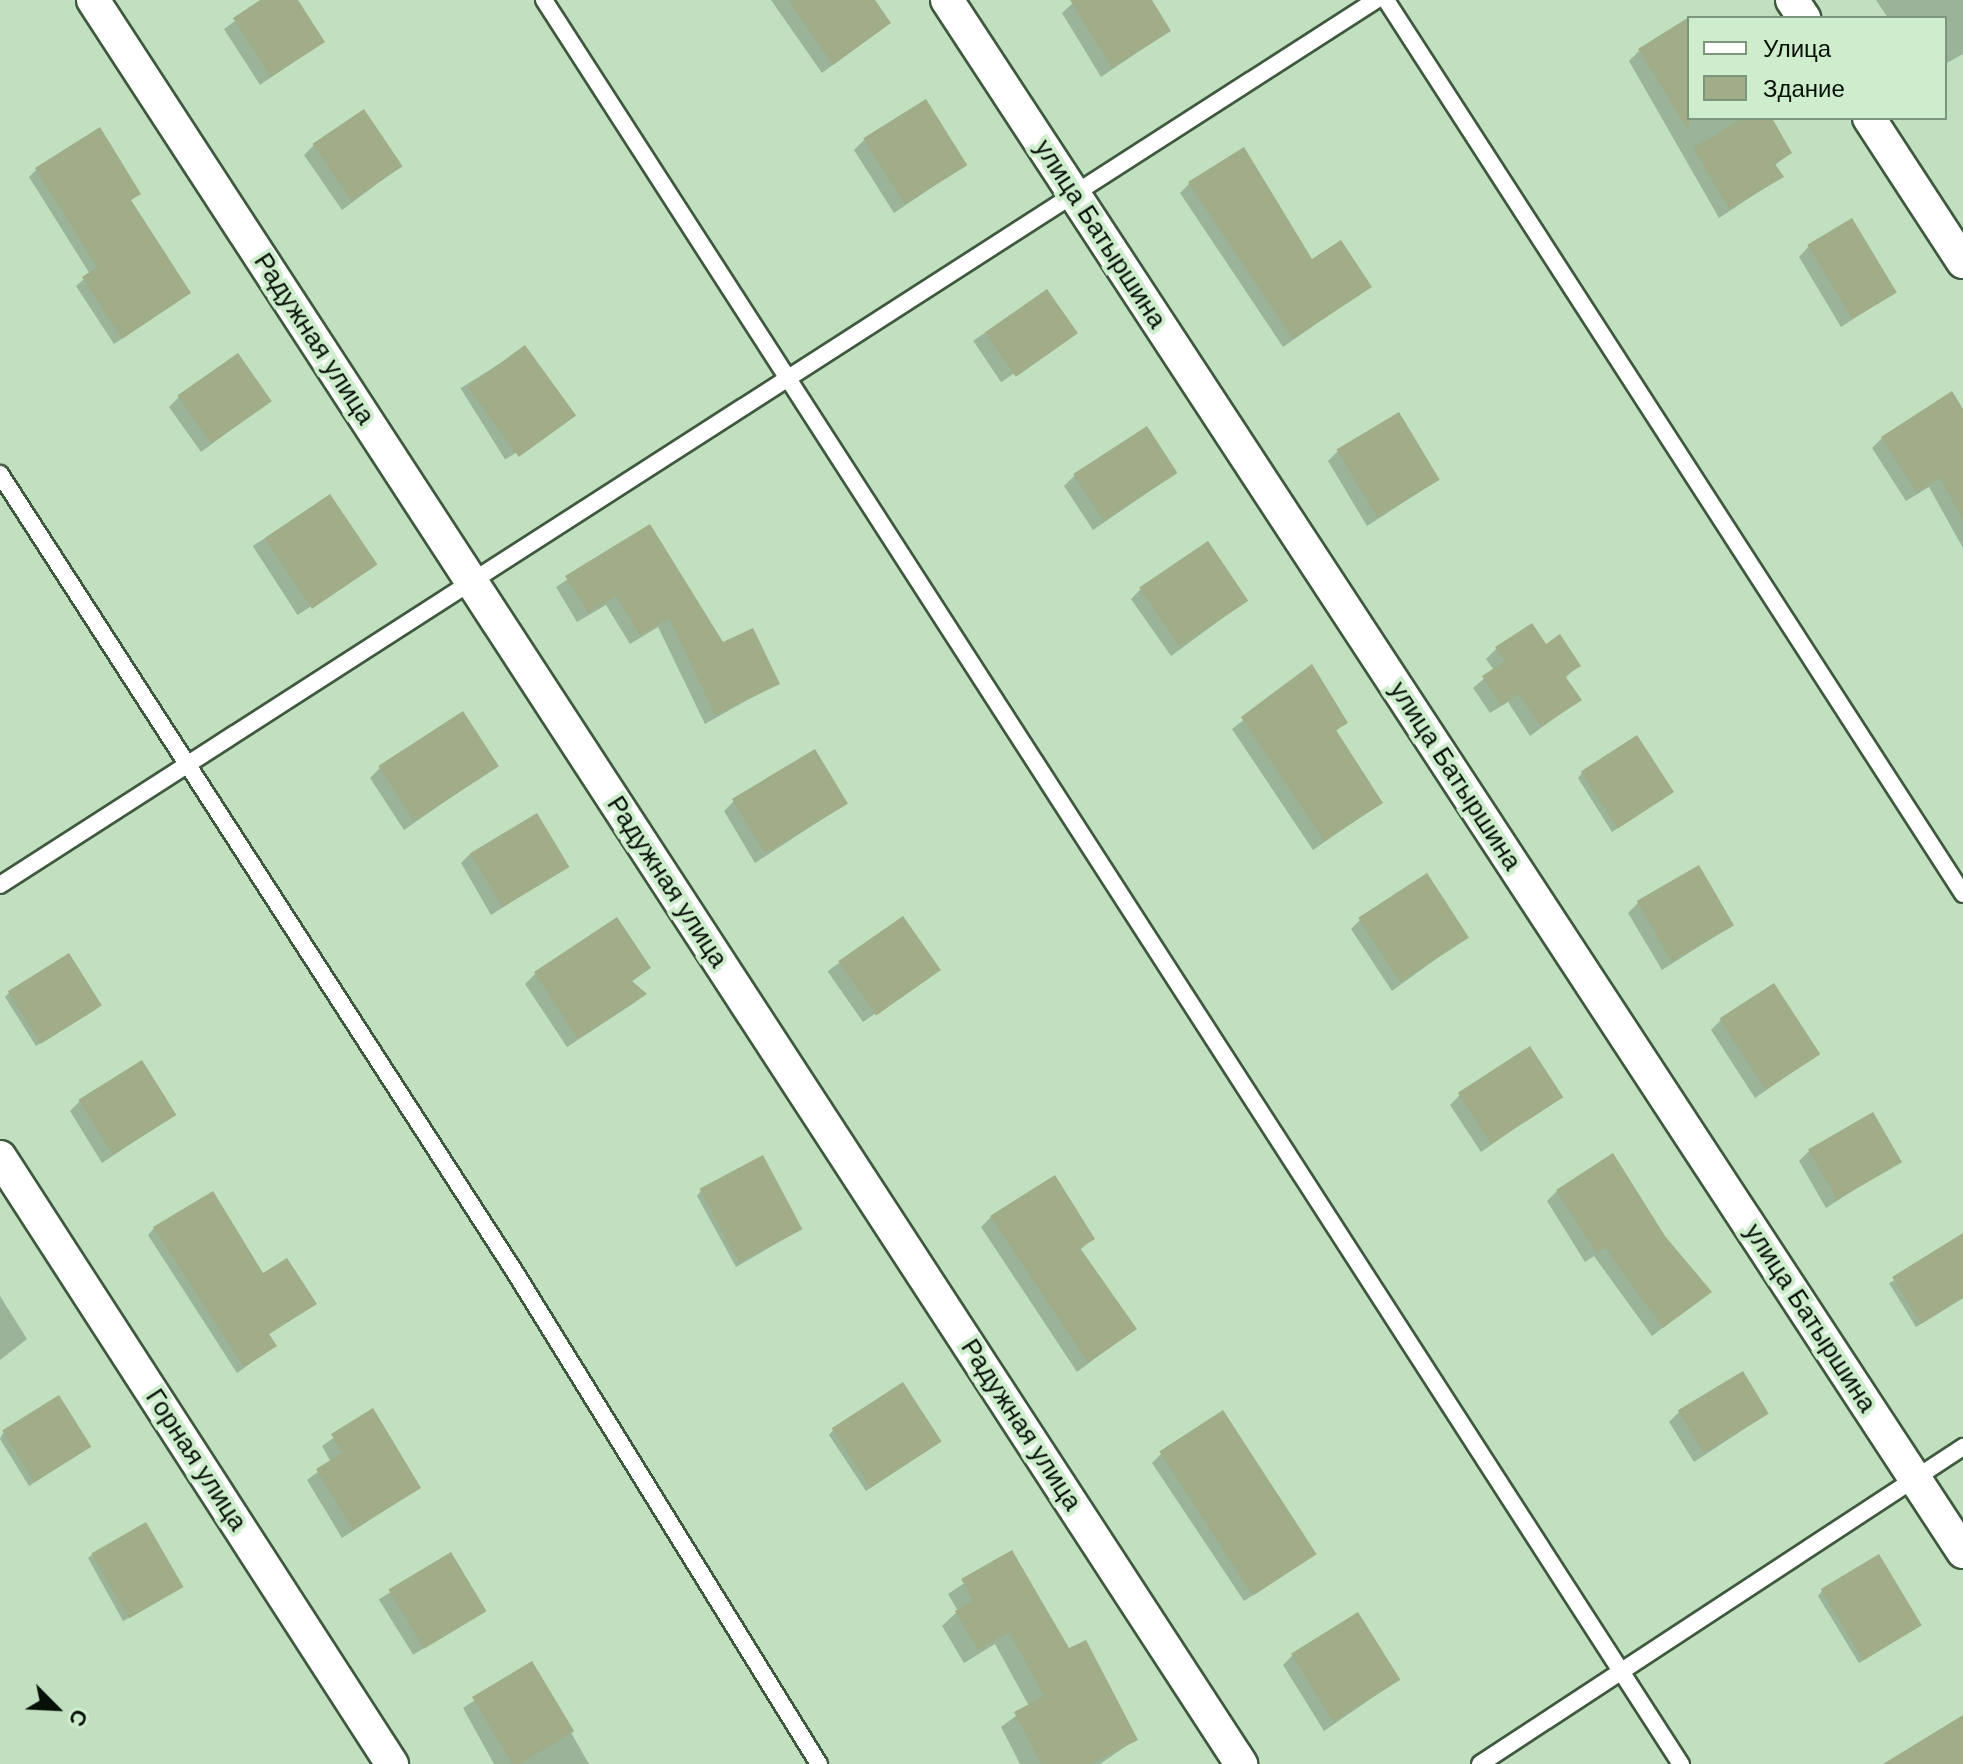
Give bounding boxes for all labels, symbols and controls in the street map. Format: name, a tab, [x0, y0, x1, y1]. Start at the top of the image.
legend	[1687, 16, 1947, 120]
text: Улица	[1763, 33, 1831, 64]
text: Здание	[1763, 73, 1845, 104]
street label: улица Батыршина	[1027, 134, 1173, 334]
street label: Радужная улица	[247, 247, 381, 431]
street label: улица Батыршина	[1382, 676, 1528, 876]
street label: Радужная улица	[600, 790, 734, 974]
street label: улица Батыршина	[1737, 1218, 1883, 1418]
street label: Радужная улица	[954, 1333, 1088, 1517]
street label: Горная улица	[139, 1383, 253, 1537]
north arrow	[16, 1668, 96, 1748]
text: С	[62, 1705, 95, 1731]

